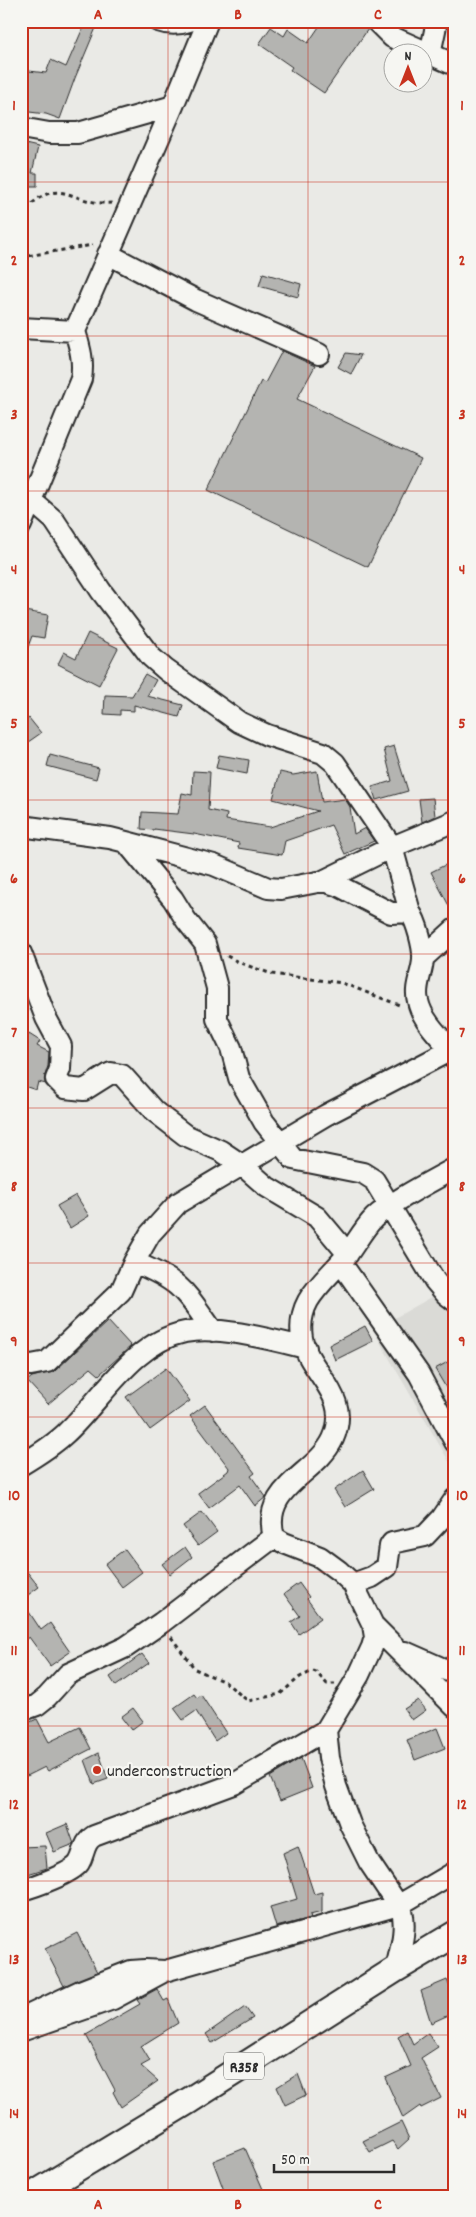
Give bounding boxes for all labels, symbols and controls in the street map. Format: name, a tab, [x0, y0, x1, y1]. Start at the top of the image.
text: A	[94, 4, 103, 27]
text: B	[234, 4, 242, 27]
text: C	[374, 4, 382, 27]
north arrow	[384, 42, 434, 92]
text: N	[405, 47, 412, 67]
text: 1	[12, 95, 16, 118]
text: 1	[460, 95, 464, 118]
text: 2	[11, 250, 18, 273]
text: 2	[459, 250, 466, 273]
text: 3	[10, 404, 18, 427]
text: 3	[458, 404, 466, 427]
text: 4	[11, 559, 17, 582]
text: 4	[459, 559, 465, 582]
text: 5	[10, 713, 18, 736]
text: 5	[458, 713, 466, 736]
text: 6	[10, 868, 18, 891]
text: 6	[458, 868, 466, 891]
text: 7	[11, 1022, 17, 1045]
text: 7	[459, 1022, 465, 1045]
text: 8	[11, 1176, 18, 1199]
text: 8	[459, 1176, 466, 1199]
text: 9	[10, 1331, 18, 1354]
text: 9	[458, 1331, 466, 1354]
text: 10	[8, 1485, 20, 1508]
text: 10	[456, 1485, 468, 1508]
text: 11	[10, 1640, 18, 1663]
text: 11	[458, 1640, 466, 1663]
place label: underconstruction	[107, 1760, 232, 1785]
marker: underconstruction	[91, 1764, 103, 1776]
text: 12	[9, 1794, 19, 1817]
text: 12	[457, 1794, 467, 1817]
text: 13	[9, 1949, 19, 1972]
text: 13	[457, 1949, 467, 1972]
road number: R358	[224, 2052, 264, 2080]
text: 14	[9, 2103, 19, 2126]
text: 14	[457, 2103, 467, 2126]
scale bar	[274, 2142, 394, 2174]
text: 50 m	[281, 2150, 310, 2172]
text: A	[94, 2194, 103, 2217]
text: B	[234, 2194, 242, 2217]
text: C	[374, 2194, 382, 2217]

